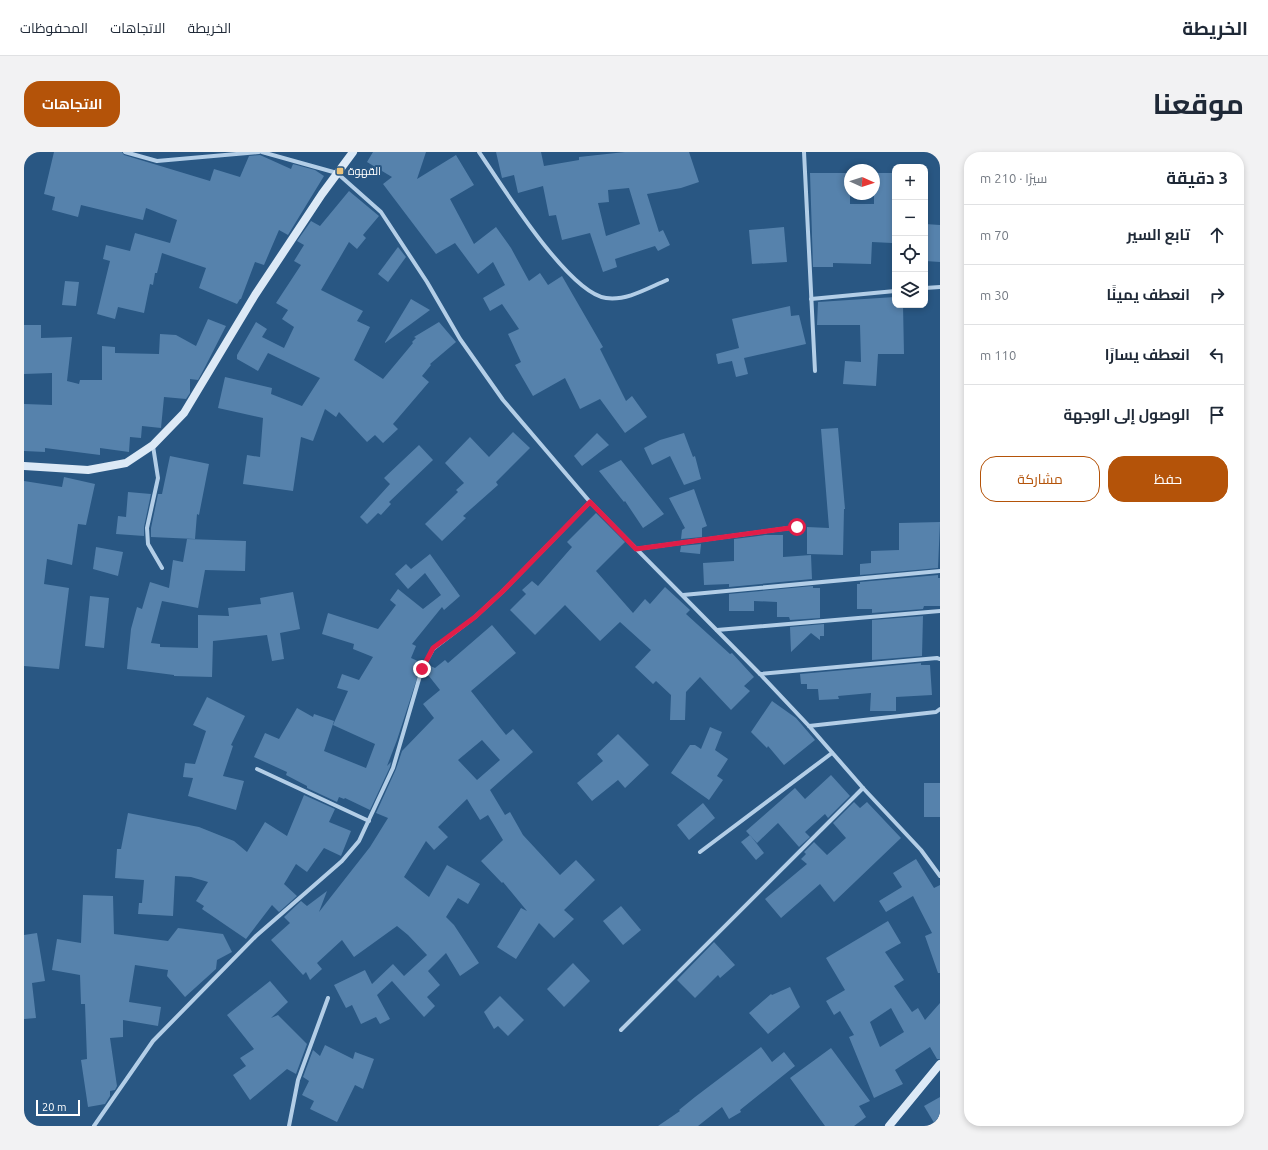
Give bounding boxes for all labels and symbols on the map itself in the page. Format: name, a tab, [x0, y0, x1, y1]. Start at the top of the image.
north arrow	[844, 164, 880, 200]
place label: القهوة	[348, 165, 381, 178]
marker: القهوة	[335, 166, 345, 176]
route start	[788, 518, 806, 536]
route end	[413, 660, 431, 678]
scale bar	[36, 1098, 80, 1117]

